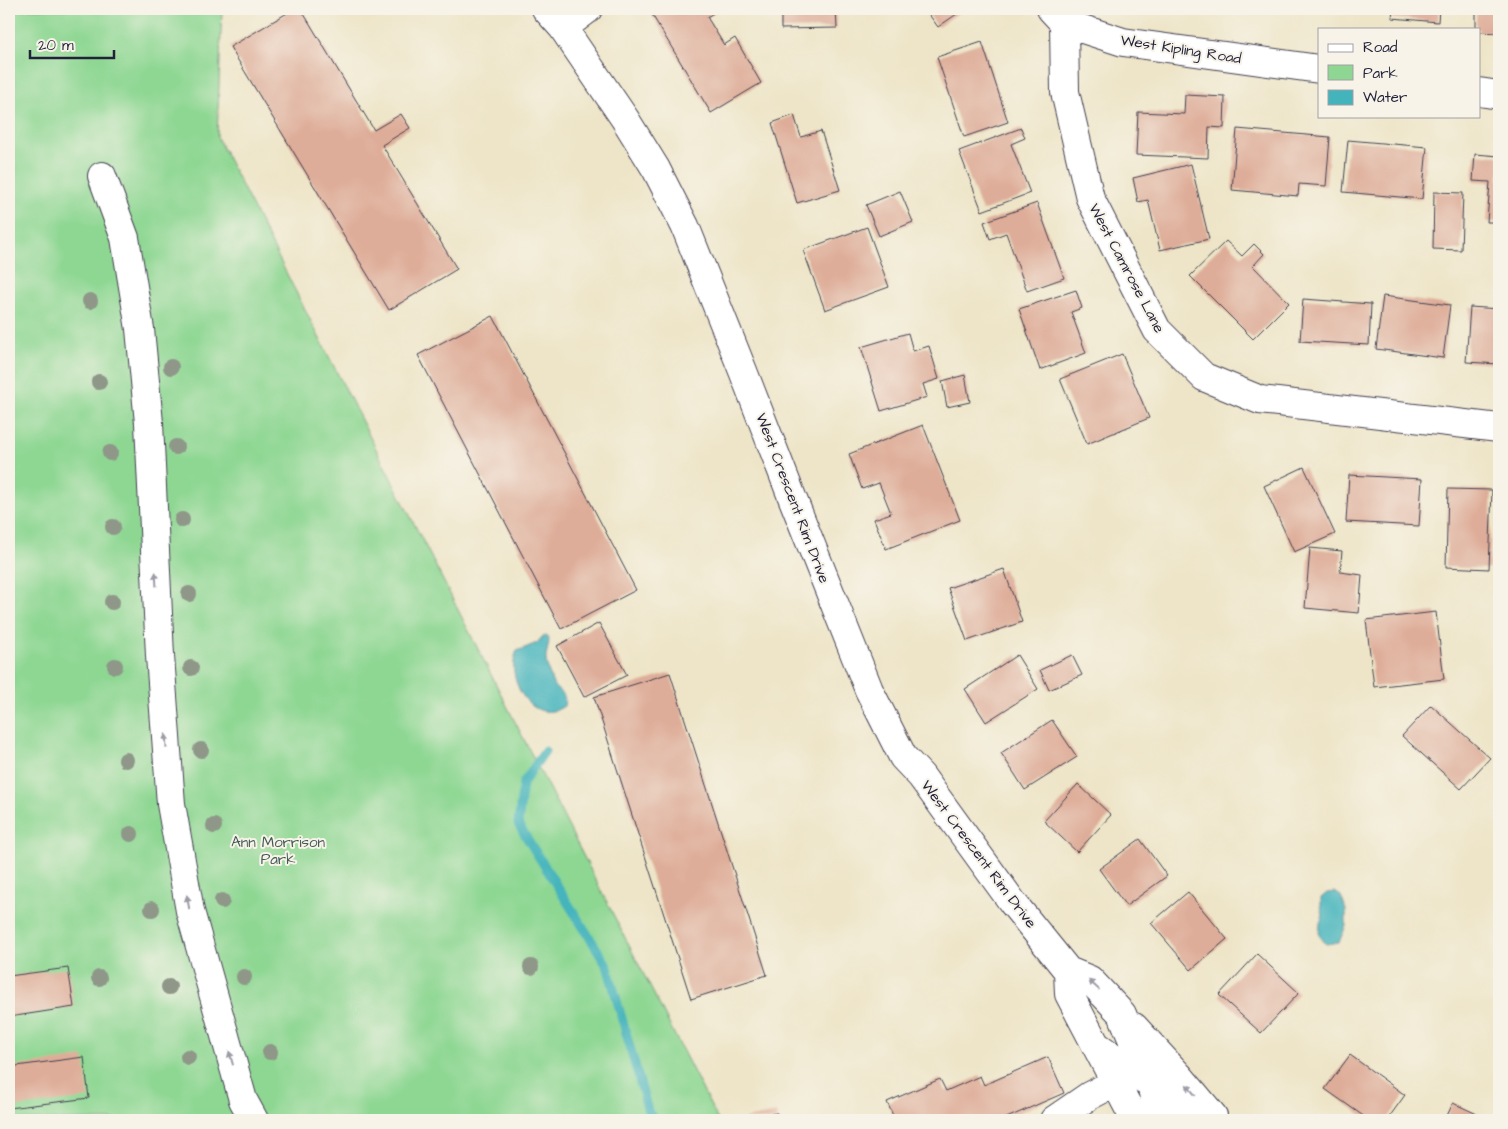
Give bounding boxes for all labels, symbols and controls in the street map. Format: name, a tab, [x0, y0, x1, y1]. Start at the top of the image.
scale bar	[30, 28, 114, 60]
legend	[1318, 28, 1480, 118]
street label: West Kipling Road	[1119, 30, 1243, 70]
text: 20 m	[38, 35, 74, 56]
text: Road	[1363, 37, 1398, 58]
text: Park	[1363, 63, 1398, 84]
text: Water	[1363, 87, 1407, 108]
street label: West Camrose Lane	[1084, 200, 1170, 337]
street label: West Crescent Rim Drive	[750, 410, 835, 586]
one-way arrow	[152, 571, 160, 587]
one-way arrow	[162, 733, 170, 749]
street label: West Crescent Rim Drive	[916, 776, 1041, 933]
park label: Ann Morrison Park	[231, 832, 325, 870]
one-way arrow	[183, 893, 191, 909]
one-way arrow	[1088, 979, 1100, 991]
one-way arrow	[227, 1051, 235, 1066]
one-way arrow	[1185, 1084, 1196, 1097]

